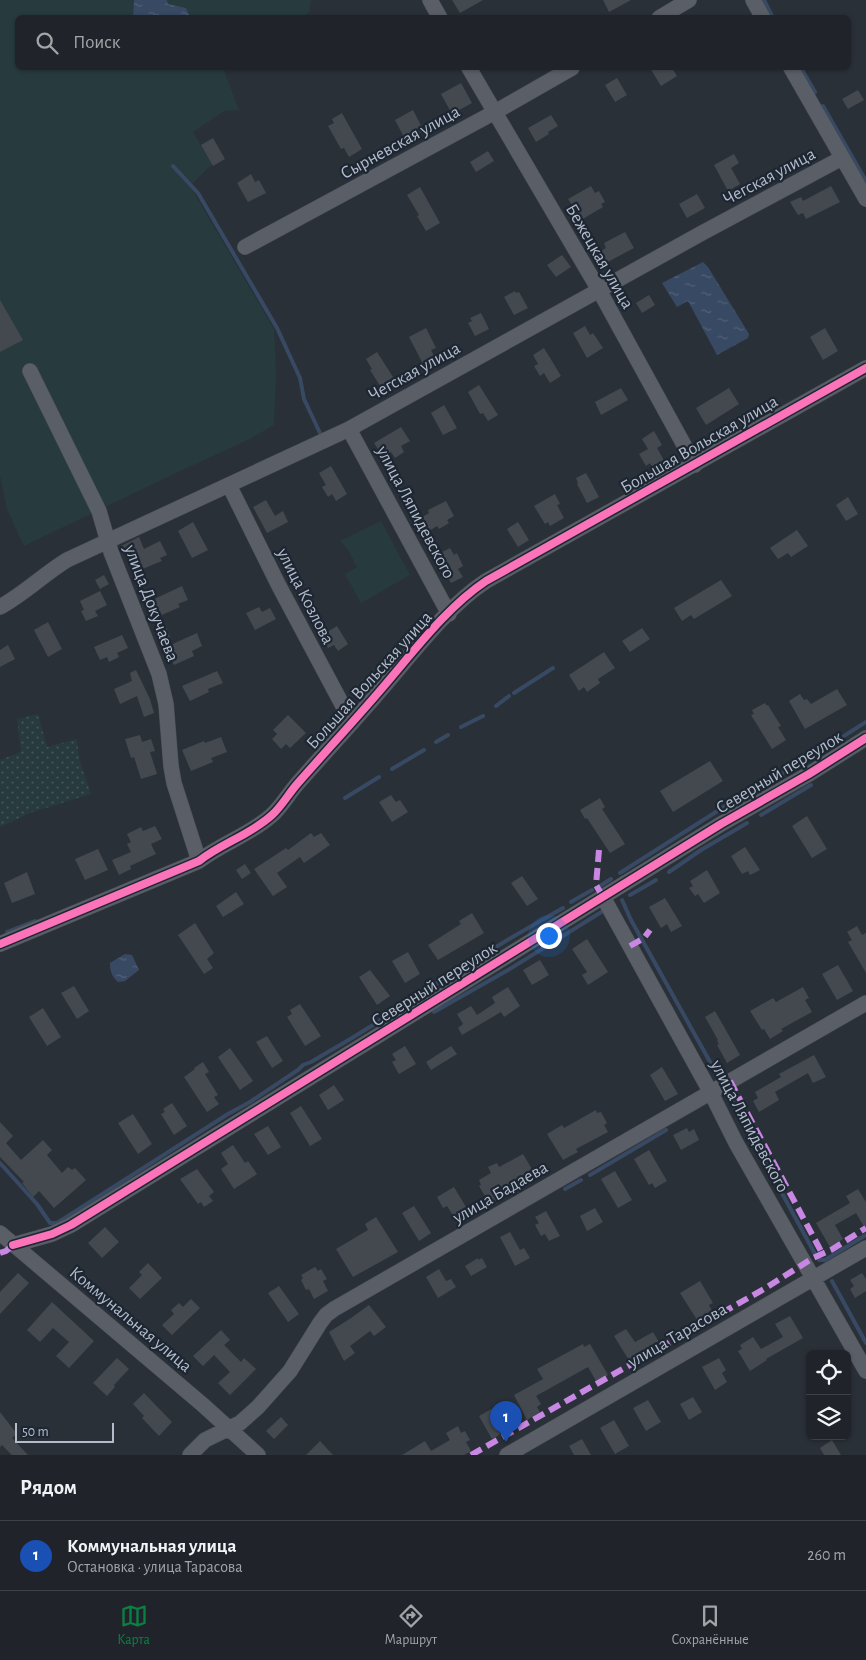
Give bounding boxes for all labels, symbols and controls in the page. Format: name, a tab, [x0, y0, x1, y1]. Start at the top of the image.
search box	[15, 15, 851, 70]
icon: search	[33, 29, 61, 57]
text: Поиск	[73, 33, 120, 52]
street label: Сырневская улица	[338, 103, 463, 183]
street label: Чегская улица	[720, 145, 819, 209]
street label: Бежецкая улица	[562, 201, 636, 312]
street label: Чегская улица	[366, 339, 463, 404]
street label: Большая Вольская улица	[618, 392, 781, 497]
street label: улица Ляпидевского	[372, 442, 458, 582]
street label: улица Докучаева	[120, 542, 182, 664]
street label: улица Козлова	[273, 545, 337, 647]
street label: Большая Вольская улица	[303, 608, 436, 753]
street label: Северный переулок	[713, 728, 847, 818]
your location	[536, 923, 562, 949]
street label: Северный переулок	[369, 939, 501, 1031]
street label: улица Ляпидевского	[706, 1056, 792, 1196]
street label: улица Бадаева	[449, 1158, 551, 1228]
street label: Коммунальная улица	[66, 1264, 195, 1376]
street label: улица Тарасова	[624, 1300, 730, 1372]
map controls	[806, 1350, 851, 1440]
button: locate	[806, 1350, 851, 1395]
button: layers	[806, 1395, 851, 1440]
pin: 1	[490, 1401, 522, 1442]
scale bar	[15, 1420, 114, 1443]
text: 50 m	[22, 1425, 49, 1439]
text: Рядом	[20, 1477, 77, 1498]
text: Коммунальная улица	[67, 1537, 236, 1556]
text: 1	[33, 1547, 39, 1563]
text: 260 m	[807, 1547, 846, 1563]
text: Остановка · улица Тарасова	[67, 1559, 243, 1575]
tab: Карта	[117, 1602, 150, 1649]
tab: Маршрут	[384, 1602, 437, 1649]
tab: Сохранённые	[671, 1602, 749, 1649]

